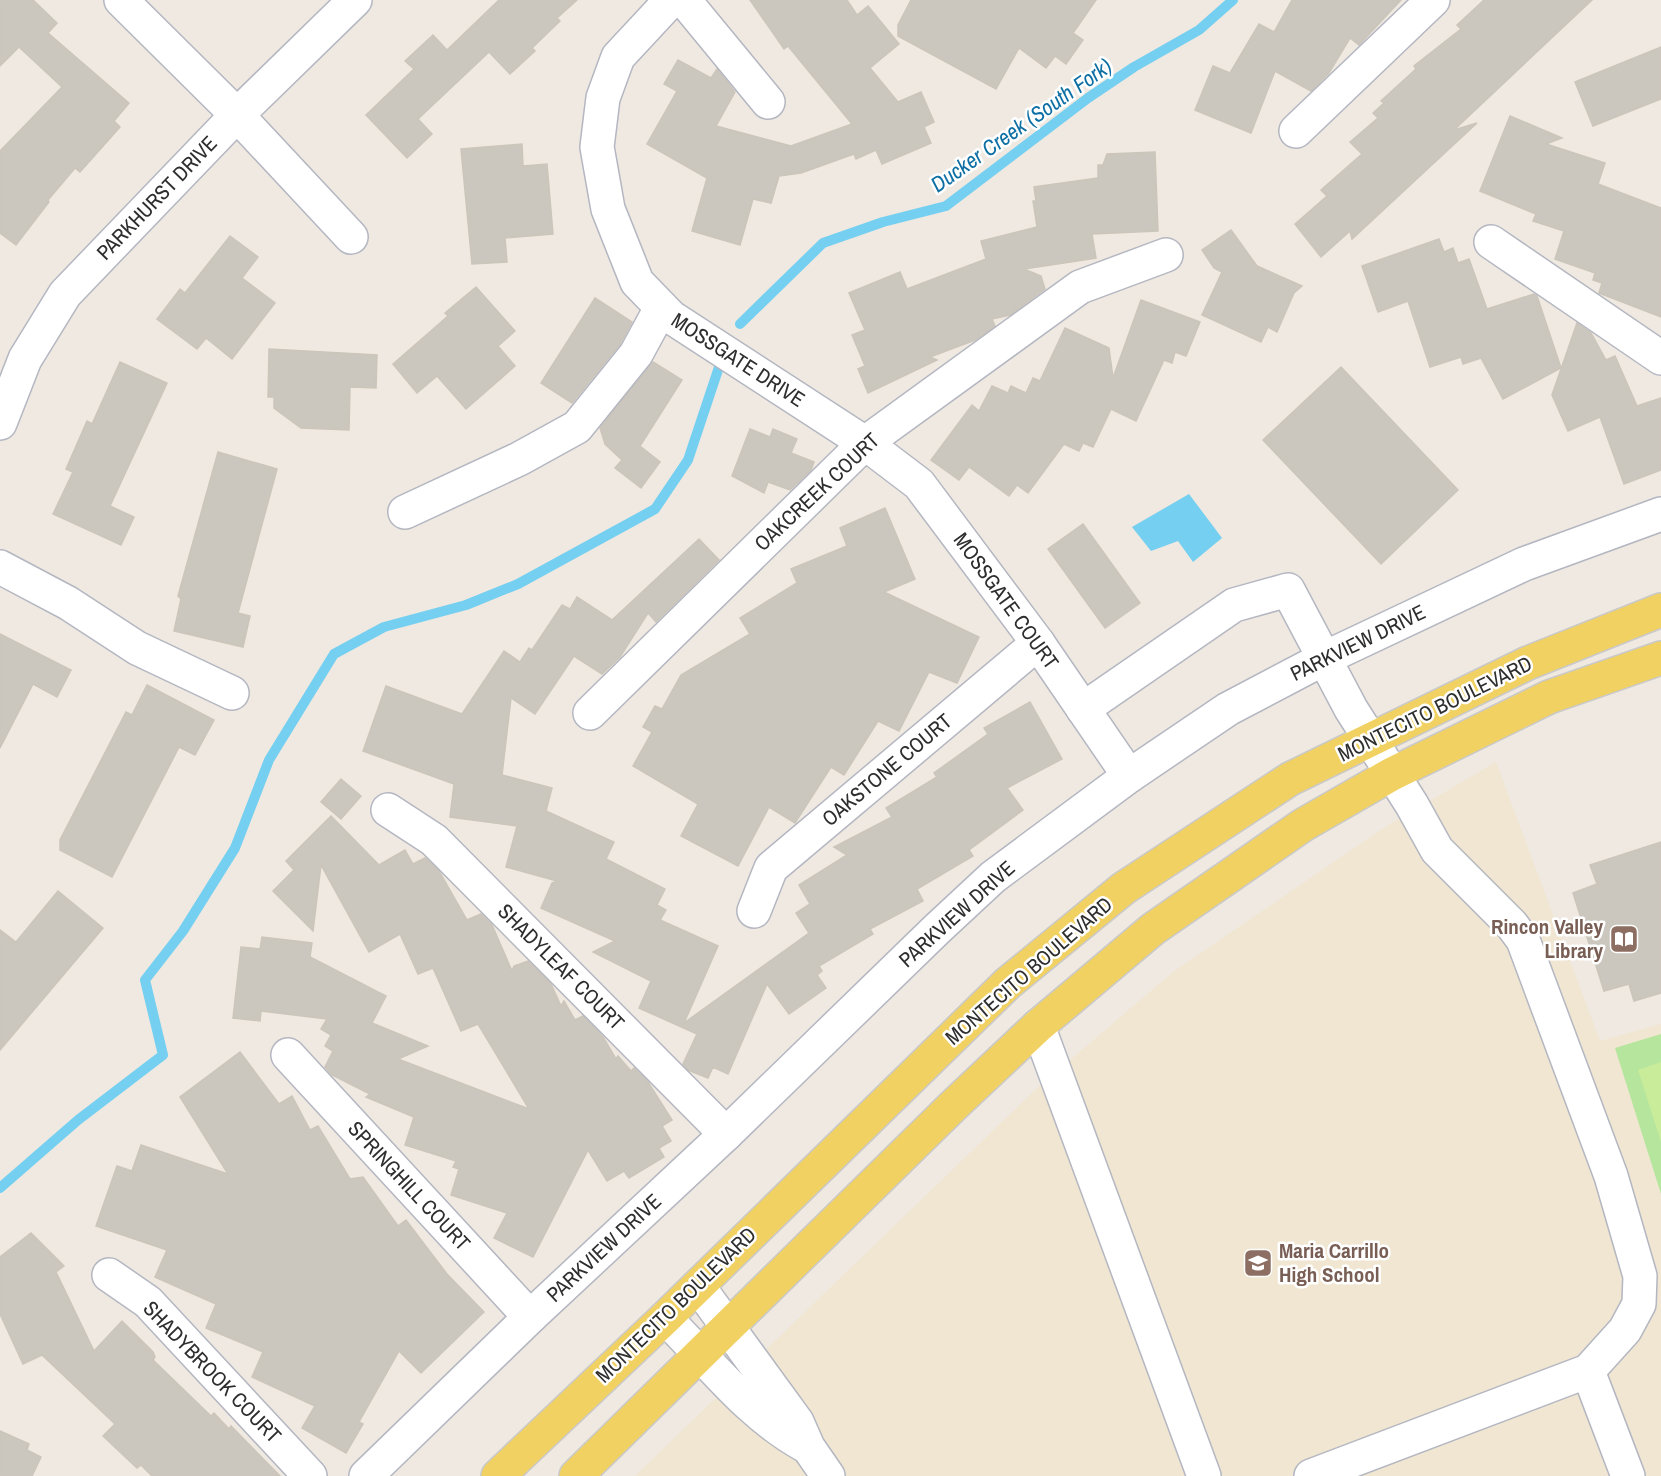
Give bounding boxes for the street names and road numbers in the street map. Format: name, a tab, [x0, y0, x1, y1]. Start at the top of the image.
street label: PARKHURST DRIVE	[90, 129, 223, 266]
street label: MOSSGATE DRIVE	[666, 306, 811, 414]
street label: OAKCREEK COURT	[748, 426, 886, 557]
street label: MOSSGATE COURT	[947, 527, 1066, 675]
street label: PARKVIEW DRIVE	[1285, 597, 1430, 688]
street label: MONTECITO BOULEVARD	[1333, 649, 1537, 768]
street label: OAKSTONE COURT	[816, 706, 958, 833]
street label: PARKVIEW DRIVE	[892, 854, 1021, 974]
street label: MONTECITO BOULEVARD	[939, 890, 1118, 1051]
street label: SHADYLEAF COURT	[492, 897, 631, 1037]
street label: SPRINGHILL COURT	[342, 1115, 477, 1257]
street label: PARKVIEW DRIVE	[540, 1187, 667, 1308]
street label: MONTECITO BOULEVARD	[589, 1220, 762, 1389]
street label: SHADYBROOK COURT	[137, 1294, 288, 1449]

